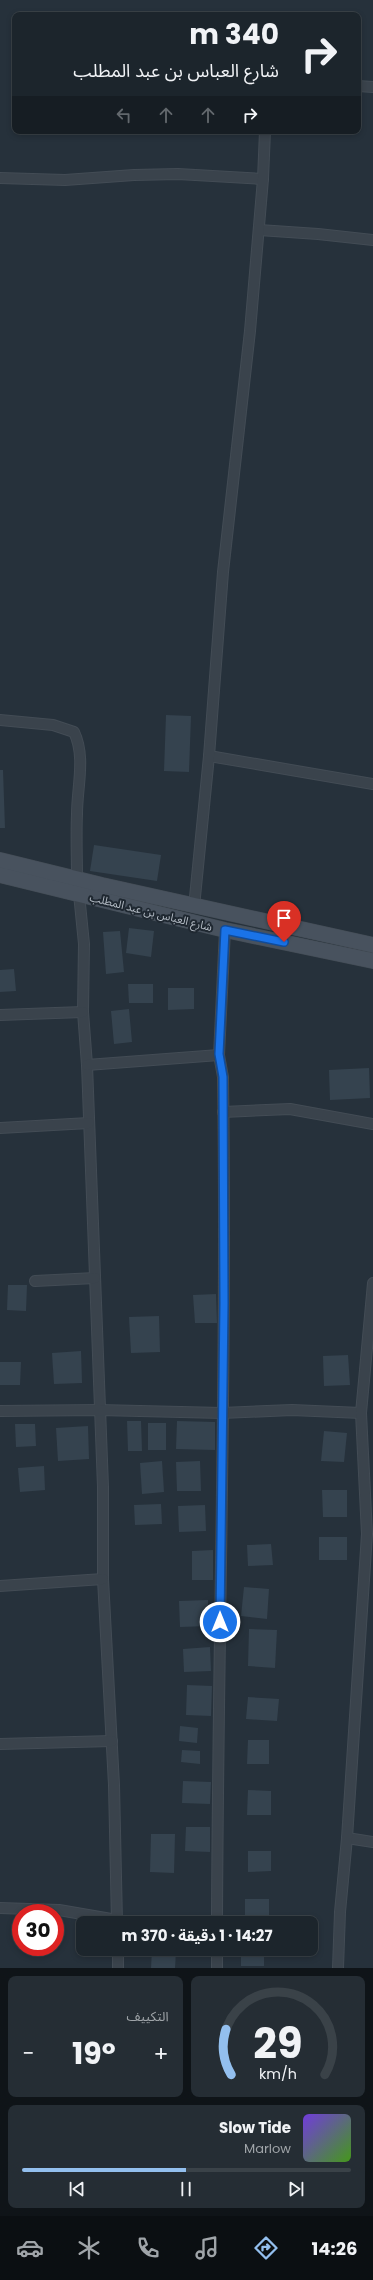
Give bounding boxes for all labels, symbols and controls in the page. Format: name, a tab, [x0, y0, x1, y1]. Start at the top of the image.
text: 340 m	[189, 15, 279, 54]
icon: right	[293, 28, 345, 80]
text: شارع العباس بن عبد المطلب	[73, 58, 279, 83]
icon: left	[113, 104, 135, 126]
icon: ahead	[155, 104, 177, 126]
icon: ahead	[197, 104, 219, 126]
icon: right	[239, 104, 261, 126]
street label: شارع العباس بن عبد المطلب	[88, 889, 214, 935]
pin	[267, 901, 301, 942]
icon: arrive	[273, 907, 295, 929]
position arrow	[199, 1601, 241, 1643]
speed limit sign: 30	[12, 1904, 64, 1956]
text: 14:27 · 1 دقيقة · 370 m	[122, 1925, 272, 1946]
text: التكييف	[127, 2007, 169, 2026]
text: 29	[253, 2013, 302, 2072]
text: 19°	[72, 2032, 116, 2075]
text: −	[22, 2038, 34, 2069]
text: +	[153, 2038, 169, 2069]
text: km/h	[259, 2063, 297, 2083]
text: Slow Tide	[219, 2117, 291, 2138]
text: Marlow	[244, 2139, 291, 2158]
icon: previous	[66, 2178, 88, 2200]
icon: pause	[175, 2178, 197, 2200]
icon: next	[285, 2178, 307, 2200]
icon: car	[16, 2234, 44, 2262]
icon: climate	[75, 2234, 103, 2262]
icon: phone	[134, 2234, 162, 2262]
icon: music	[193, 2234, 221, 2262]
icon: directions	[252, 2234, 280, 2262]
text: 14:26	[312, 2236, 357, 2261]

